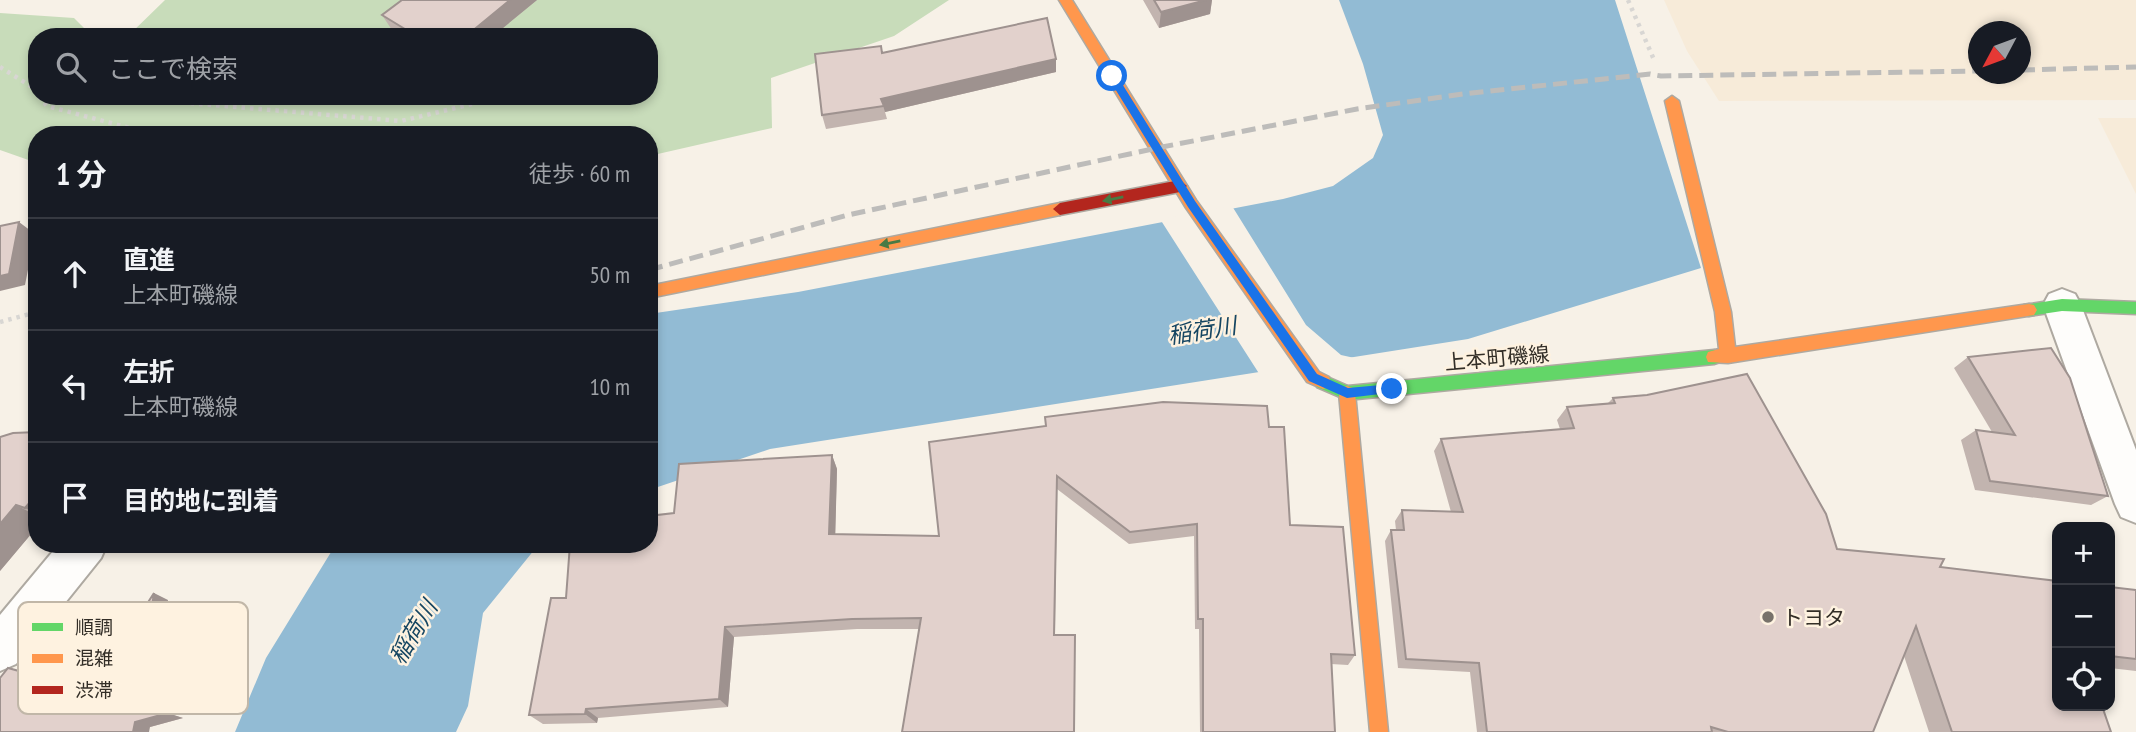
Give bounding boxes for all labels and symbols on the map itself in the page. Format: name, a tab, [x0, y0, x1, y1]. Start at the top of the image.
north arrow	[1968, 21, 2031, 84]
route start	[1096, 60, 1127, 91]
one-way arrow	[1102, 194, 1124, 205]
one-way arrow	[879, 237, 901, 248]
water label: 稲荷川	[1166, 310, 1241, 350]
street label: 上本町磯線	[1444, 340, 1550, 376]
route end	[1376, 373, 1407, 404]
water label: 稲荷川	[383, 592, 445, 669]
legend	[18, 602, 248, 714]
place label: トヨタ	[1782, 604, 1845, 631]
marker: トヨタ	[1760, 609, 1776, 625]
text: 順調	[75, 615, 113, 639]
text: 混雑	[75, 646, 113, 670]
text: 渋滞	[75, 678, 113, 702]

